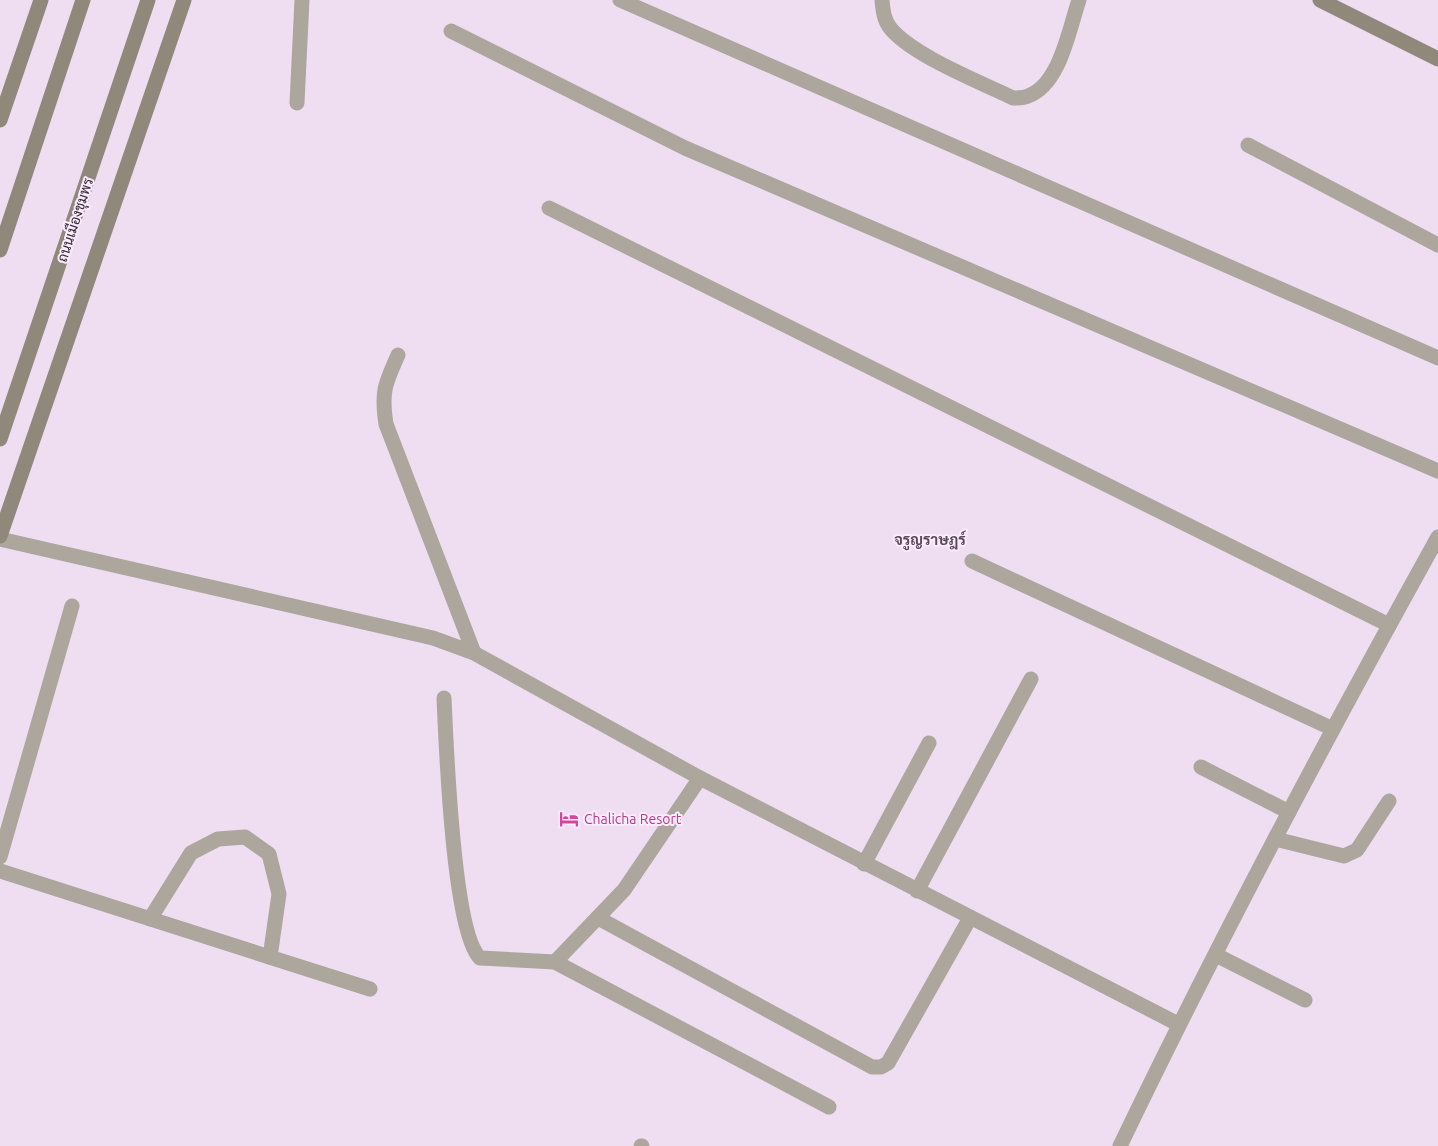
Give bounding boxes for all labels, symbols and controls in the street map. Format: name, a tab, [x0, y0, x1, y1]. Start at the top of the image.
street label: ถนนเมืองชุมพร	[53, 175, 98, 265]
district label: จรูญราษฎร์	[894, 530, 967, 551]
hotel icon: Chalicha Resort	[558, 808, 580, 830]
place label: Chalicha Resort	[584, 811, 682, 827]

